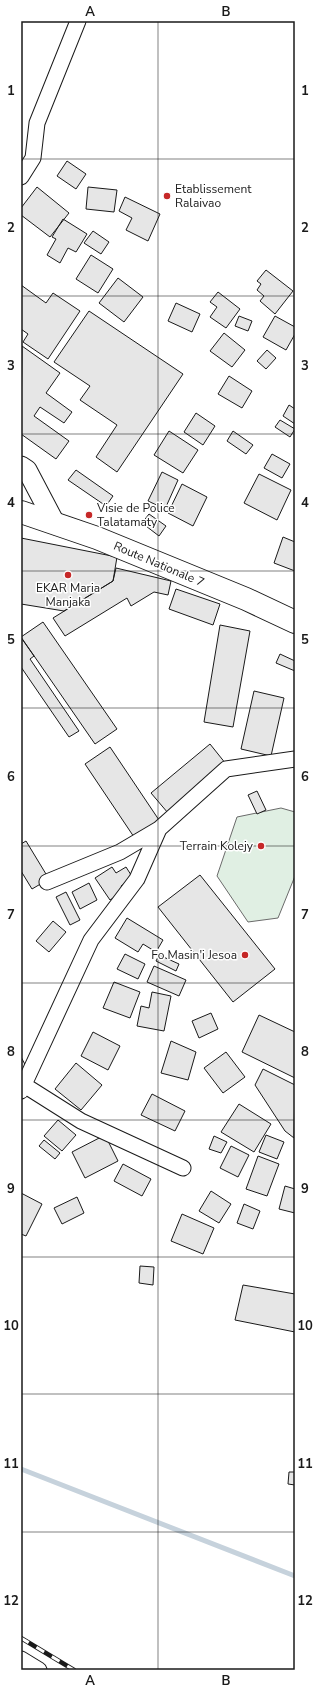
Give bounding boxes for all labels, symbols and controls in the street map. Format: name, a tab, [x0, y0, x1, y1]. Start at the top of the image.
text: A	[85, 3, 95, 21]
text: B	[222, 3, 231, 21]
text: 1	[7, 82, 15, 100]
text: 1	[301, 82, 309, 100]
place label: Etablissement Ralaivao	[175, 181, 252, 211]
marker: Etablissement Ralaivao	[162, 191, 172, 201]
text: 2	[7, 219, 15, 237]
text: 2	[301, 219, 309, 237]
text: 3	[7, 357, 15, 375]
text: 3	[301, 357, 309, 375]
text: 4	[7, 494, 15, 512]
text: 4	[301, 494, 309, 512]
place label: Visie de Police Talatamaty	[96, 500, 175, 530]
marker: Visie de Police Talatamaty	[84, 510, 94, 520]
street label: Route Nationale 7	[111, 538, 207, 590]
marker: EKAR Maria Manjaka	[63, 570, 73, 580]
place label: EKAR Maria Manjaka	[36, 580, 100, 610]
text: 5	[7, 631, 15, 649]
text: 5	[301, 631, 309, 649]
text: 6	[7, 768, 15, 786]
text: 6	[301, 768, 309, 786]
place label: Terrain Kolejy	[180, 838, 254, 854]
marker: Terrain Kolejy	[256, 841, 266, 851]
text: 7	[7, 906, 15, 924]
text: 7	[301, 906, 309, 924]
place label: Fo Masin'i Jesoa	[151, 947, 237, 963]
marker: Fo Masin'i Jesoa	[240, 950, 250, 960]
text: 8	[7, 1043, 15, 1061]
text: 8	[301, 1043, 309, 1061]
text: 9	[7, 1180, 15, 1198]
text: 9	[301, 1180, 309, 1198]
text: 10	[3, 1317, 19, 1335]
text: 10	[297, 1317, 313, 1335]
text: 11	[3, 1455, 19, 1473]
text: 11	[297, 1455, 313, 1473]
text: 12	[3, 1592, 19, 1610]
text: 12	[297, 1592, 313, 1610]
text: A	[85, 1672, 95, 1690]
text: B	[222, 1672, 231, 1690]

